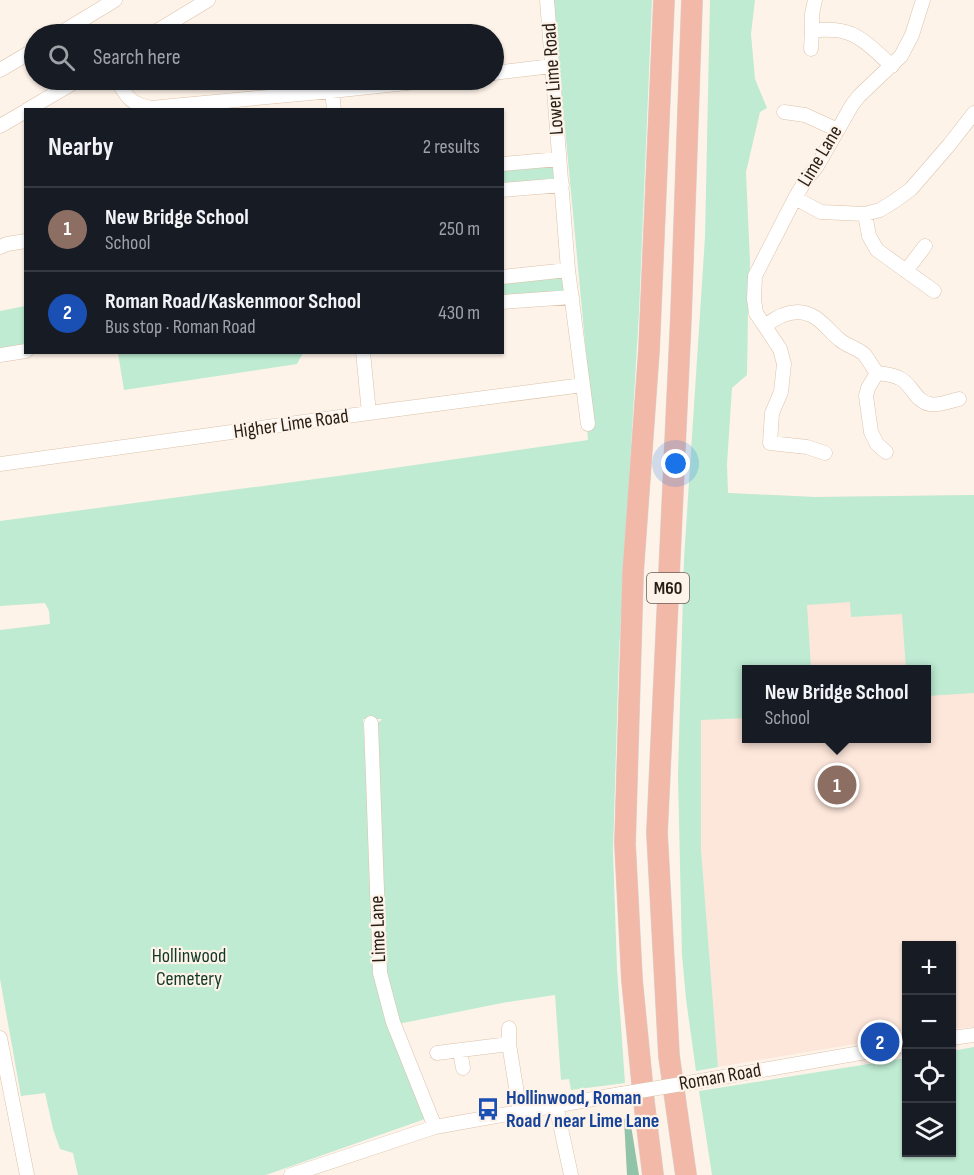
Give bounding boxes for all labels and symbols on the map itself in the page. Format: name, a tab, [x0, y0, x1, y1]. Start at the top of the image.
street label: Lower Lime Road	[537, 22, 569, 136]
street label: Lime Lane	[792, 121, 848, 191]
street label: Higher Lime Road	[232, 404, 350, 444]
your location	[661, 449, 690, 478]
road number: M60	[647, 573, 689, 603]
pin: 1	[818, 762, 856, 808]
street label: Lime Lane	[365, 895, 391, 963]
park label: Hollinwood Cemetery	[152, 944, 226, 991]
pin: 2	[860, 1020, 900, 1064]
street label: Roman Road	[677, 1058, 763, 1096]
place label: Hollinwood, Roman Road / near Lime Lane	[506, 1086, 659, 1133]
bus stop icon: Hollinwood, Roman Road / near Lime Lane	[475, 1096, 501, 1122]

